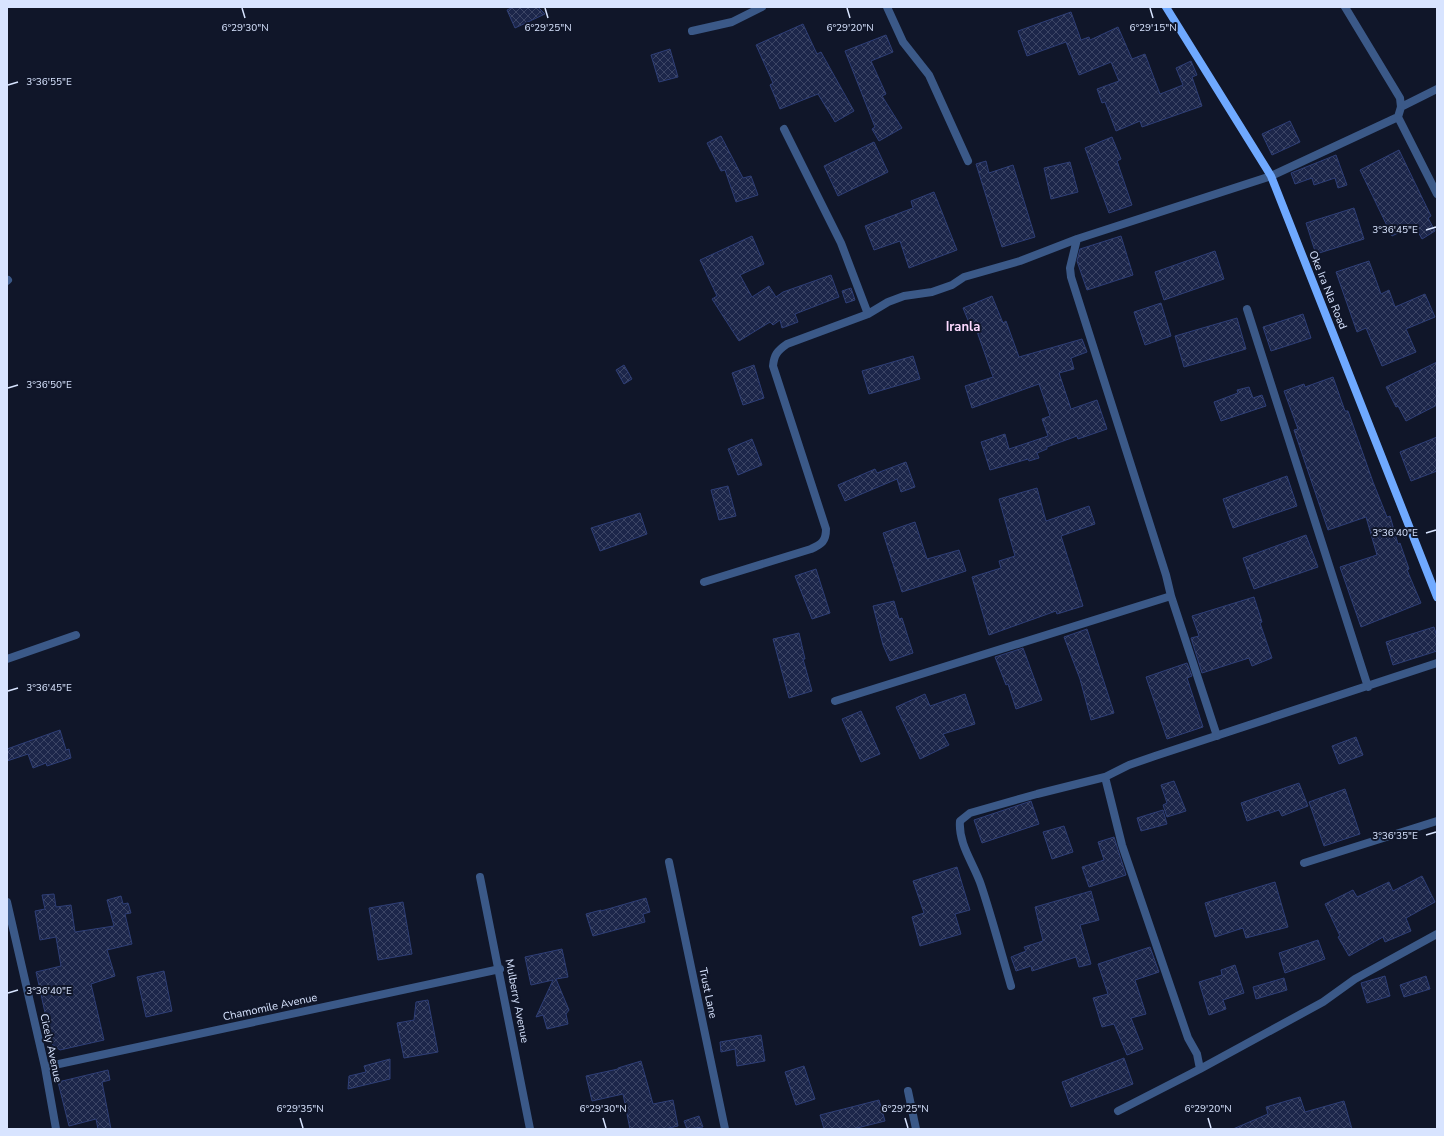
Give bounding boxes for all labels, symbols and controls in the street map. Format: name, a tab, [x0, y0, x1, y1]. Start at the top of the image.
text: 6°29'30"N	[221, 21, 269, 35]
text: 6°29'25"N	[524, 21, 572, 35]
text: 6°29'20"N	[826, 21, 874, 35]
text: 6°29'15"N	[1129, 21, 1177, 35]
text: 3°36'55"E	[26, 75, 72, 89]
text: 3°36'45"E	[1372, 223, 1418, 237]
street label: Oke Ira Nla Road	[1305, 248, 1351, 332]
district label: Iranla	[946, 318, 980, 336]
text: 3°36'50"E	[26, 378, 72, 392]
text: 3°36'40"E	[1372, 526, 1418, 540]
text: 3°36'45"E	[26, 681, 72, 695]
text: 3°36'35"E	[1372, 829, 1418, 843]
street label: Mulberry Avenue	[502, 958, 533, 1044]
street label: Trust Lane	[695, 966, 721, 1020]
text: 3°36'40"E	[26, 984, 72, 998]
street label: Chamomile Avenue	[221, 990, 319, 1024]
street label: Cicely Avenue	[36, 1012, 66, 1084]
text: 6°29'35"N	[276, 1102, 324, 1116]
text: 6°29'30"N	[579, 1102, 627, 1116]
text: 6°29'25"N	[881, 1102, 929, 1116]
text: 6°29'20"N	[1184, 1102, 1232, 1116]

